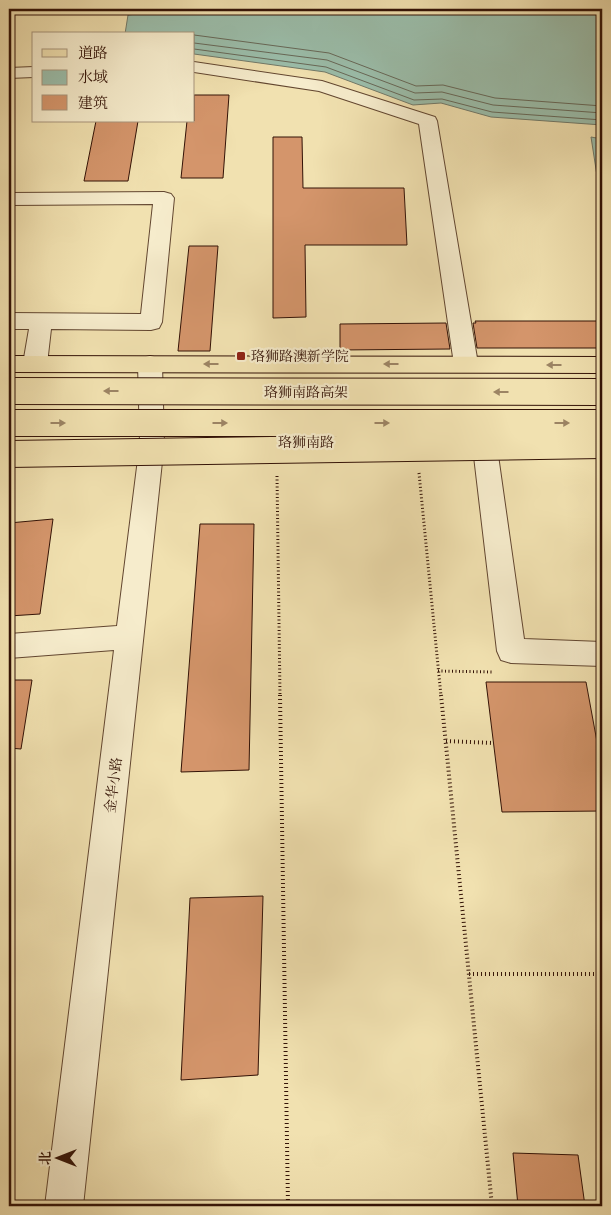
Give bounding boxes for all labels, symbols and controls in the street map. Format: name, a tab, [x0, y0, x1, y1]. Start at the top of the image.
legend	[32, 32, 195, 122]
text: 道路	[78, 45, 108, 62]
text: 水域	[78, 69, 108, 86]
text: 建筑	[78, 95, 108, 112]
place label: 珞狮路澳新学院	[251, 349, 349, 364]
marker: 珞狮路澳新学院	[235, 350, 247, 362]
one-way arrow	[203, 360, 219, 368]
one-way arrow	[383, 360, 399, 368]
one-way arrow	[545, 361, 561, 369]
street label: 珞狮南路高架	[264, 385, 348, 400]
one-way arrow	[103, 387, 119, 395]
one-way arrow	[493, 388, 509, 396]
one-way arrow	[50, 419, 66, 427]
one-way arrow	[212, 419, 228, 427]
one-way arrow	[375, 419, 391, 427]
one-way arrow	[555, 419, 571, 427]
street label: 珞狮南路	[278, 435, 334, 450]
street label: 金华小路	[103, 756, 124, 814]
north arrow	[32, 1132, 82, 1182]
text: 北	[38, 1151, 53, 1165]

